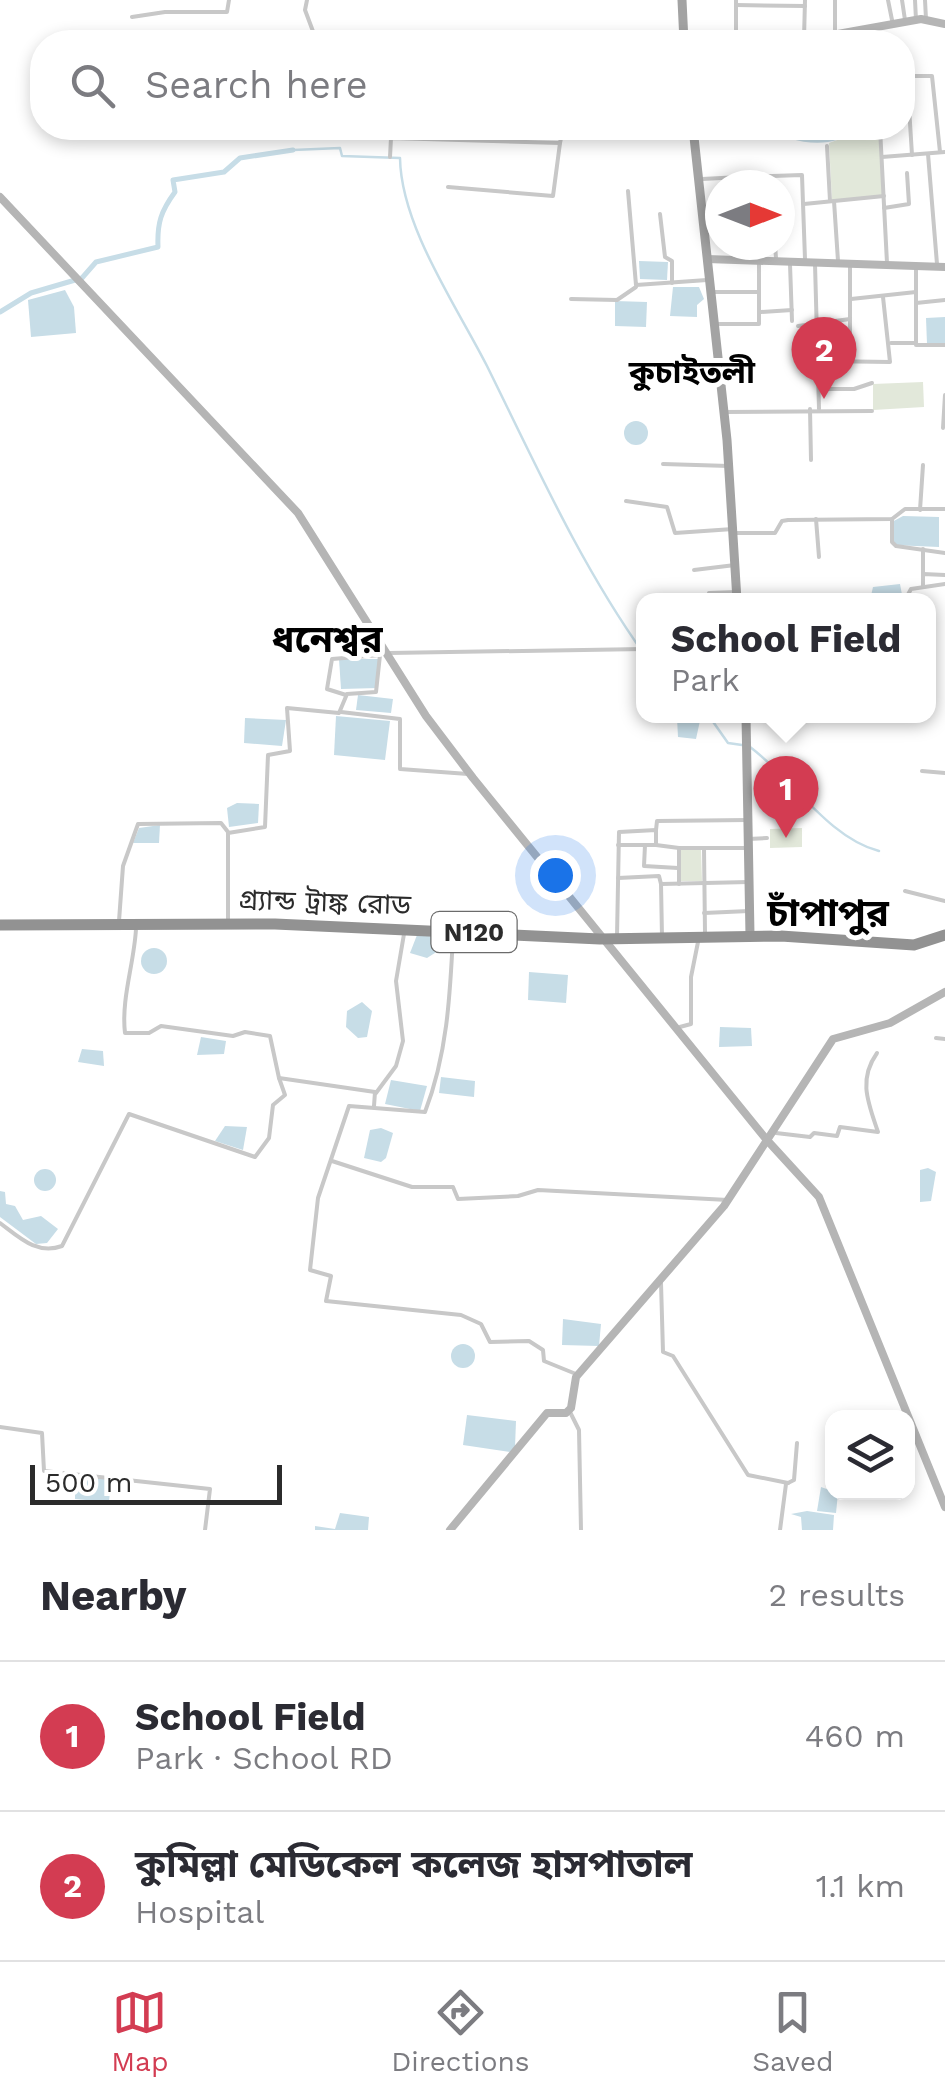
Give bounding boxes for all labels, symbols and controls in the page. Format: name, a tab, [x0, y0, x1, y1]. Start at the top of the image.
search box	[30, 30, 915, 140]
icon: search	[65, 58, 120, 113]
text: Search here	[145, 63, 368, 107]
north arrow	[705, 170, 795, 260]
pin: 2	[792, 316, 856, 399]
district label: কুচাইতলী	[628, 353, 756, 391]
popup	[636, 593, 936, 723]
district label: ধনেশ্বর	[271, 617, 384, 661]
text: School Field	[671, 617, 901, 661]
text: Park	[671, 661, 740, 699]
pin: 1	[754, 756, 818, 838]
your location	[530, 850, 581, 901]
street label: গ্র্যান্ড ট্রাঙ্ক রোড	[238, 883, 413, 922]
district label: চাঁপাপুর	[766, 891, 890, 936]
road number: N120	[432, 912, 516, 952]
map controls	[825, 1410, 915, 1500]
button: layers	[825, 1410, 915, 1500]
scale bar	[30, 1460, 282, 1504]
text: 500 m	[45, 1466, 132, 1499]
text: Nearby	[40, 1571, 187, 1620]
text: 2 results	[768, 1576, 905, 1614]
text: School Field	[135, 1695, 365, 1739]
text: 1	[66, 1717, 79, 1755]
text: 460 m	[805, 1717, 905, 1755]
text: Park · School RD	[135, 1739, 393, 1777]
text: কুমিল্লা মেডিকেল কলেজ হাসপাতাল	[135, 1842, 693, 1886]
text: 2	[63, 1867, 82, 1905]
text: 1.1 km	[816, 1867, 905, 1905]
text: Hospital	[135, 1893, 264, 1931]
tab: Map	[111, 1985, 169, 2078]
tab: Directions	[391, 1985, 530, 2078]
tab: Saved	[752, 1985, 834, 2078]

